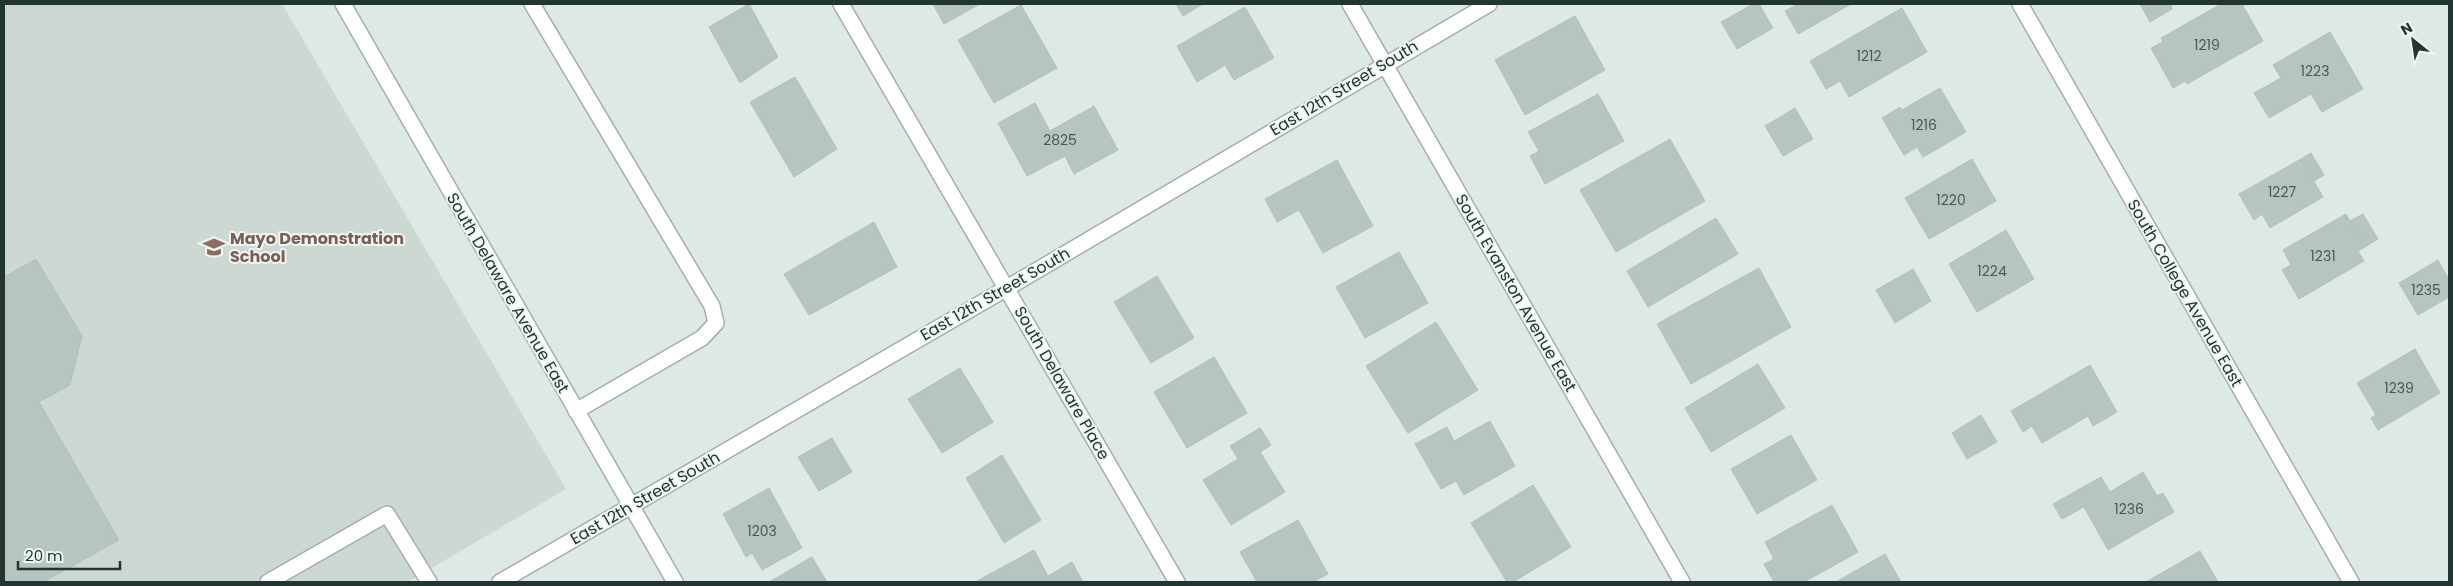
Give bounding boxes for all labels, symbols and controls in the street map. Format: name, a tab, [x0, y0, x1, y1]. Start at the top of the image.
north arrow	[2388, 15, 2438, 65]
text: N	[2397, 17, 2416, 40]
street label: East 12th Street South	[1266, 35, 1422, 141]
house number: 1219	[2194, 35, 2220, 55]
house number: 1212	[1856, 46, 1882, 66]
house number: 1223	[2301, 61, 2329, 81]
house number: 1216	[1911, 115, 1937, 135]
house number: 2825	[1043, 130, 1077, 150]
house number: 1227	[2268, 182, 2296, 202]
street label: South Delaware Avenue East	[441, 189, 575, 398]
street label: South Evanston Avenue East	[1450, 190, 1582, 396]
house number: 1220	[1936, 190, 1966, 210]
street label: South College Avenue East	[2122, 195, 2248, 391]
place label: Mayo Demonstration School	[230, 227, 404, 268]
school or university icon: Mayo Demonstration School	[201, 234, 227, 260]
street label: East 12th Street South	[916, 242, 1074, 346]
house number: 1231	[2310, 246, 2336, 266]
house number: 1224	[1977, 261, 2007, 281]
house number: 1235	[2411, 280, 2441, 300]
street label: South Delaware Place	[1009, 302, 1115, 464]
house number: 1239	[2384, 378, 2414, 398]
street label: East 12th Street South	[566, 446, 724, 550]
house number: 1236	[2114, 499, 2144, 519]
house number: 1203	[747, 521, 777, 541]
scale bar	[18, 538, 120, 570]
text: 20 m	[25, 545, 63, 566]

